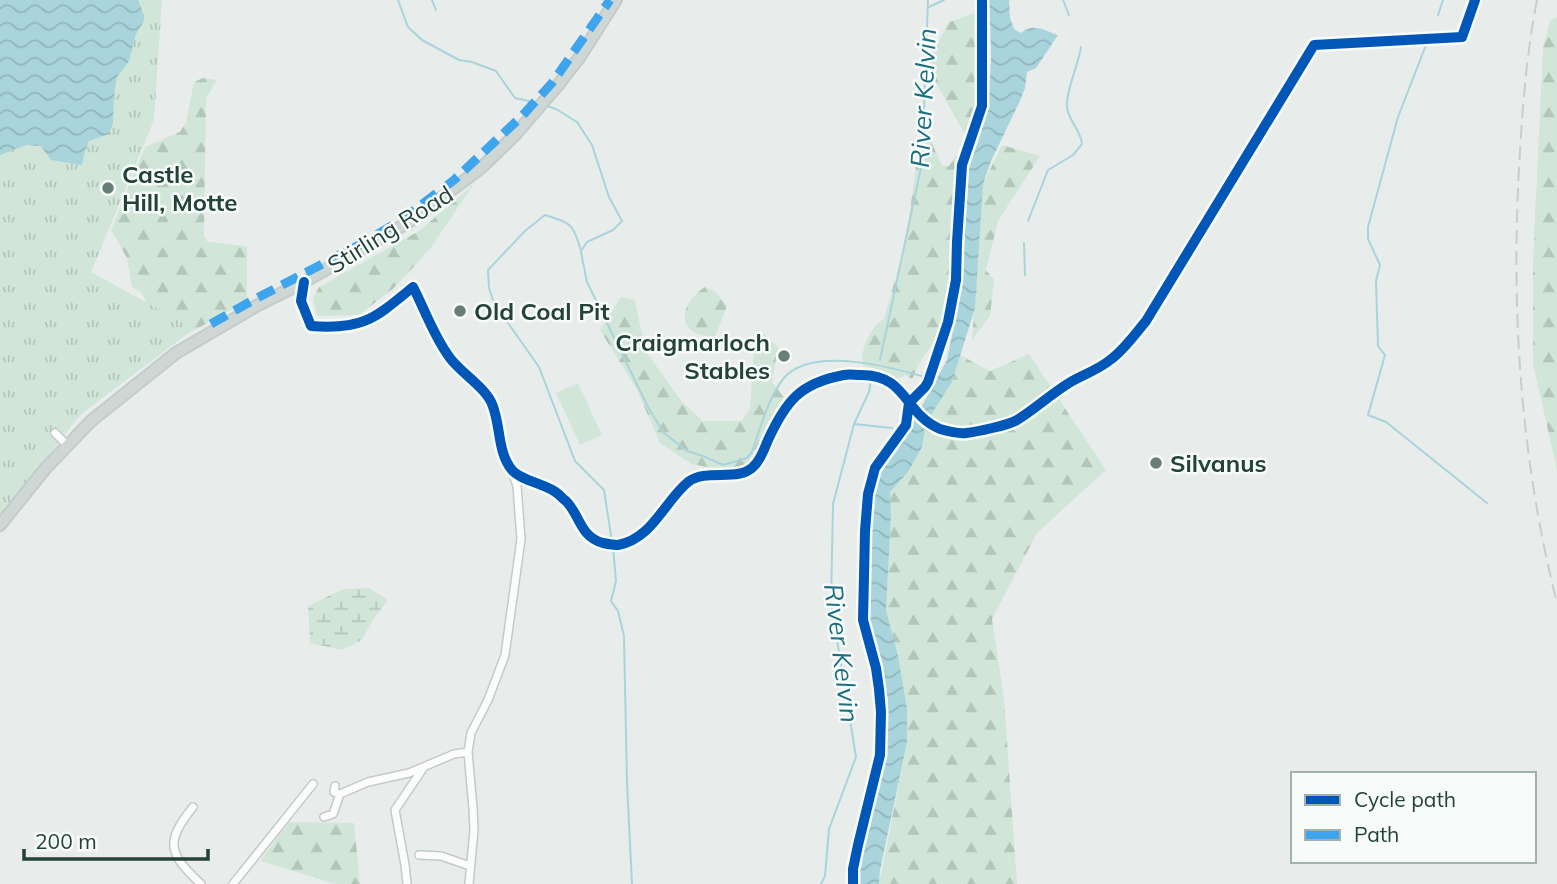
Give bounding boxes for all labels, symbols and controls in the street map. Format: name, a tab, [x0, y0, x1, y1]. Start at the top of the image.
water label: River Kelvin	[903, 27, 943, 169]
place label: Castle Hill, Motte	[122, 159, 237, 217]
street label: Stirling Road	[322, 178, 458, 280]
marker: Castle Hill, Motte	[100, 180, 116, 196]
place label: Old Coal Pit	[474, 296, 609, 326]
marker: Old Coal Pit	[452, 303, 468, 319]
place label: Craigmarloch Stables	[615, 327, 770, 385]
marker: Craigmarloch Stables	[776, 348, 792, 364]
place label: Silvanus	[1170, 448, 1267, 478]
marker: Silvanus	[1148, 455, 1164, 471]
water label: River Kelvin	[817, 582, 867, 724]
legend	[1291, 772, 1536, 863]
text: Cycle path	[1354, 786, 1456, 812]
scale bar	[24, 818, 208, 862]
text: Path	[1354, 821, 1399, 847]
text: 200 m	[35, 828, 97, 854]

